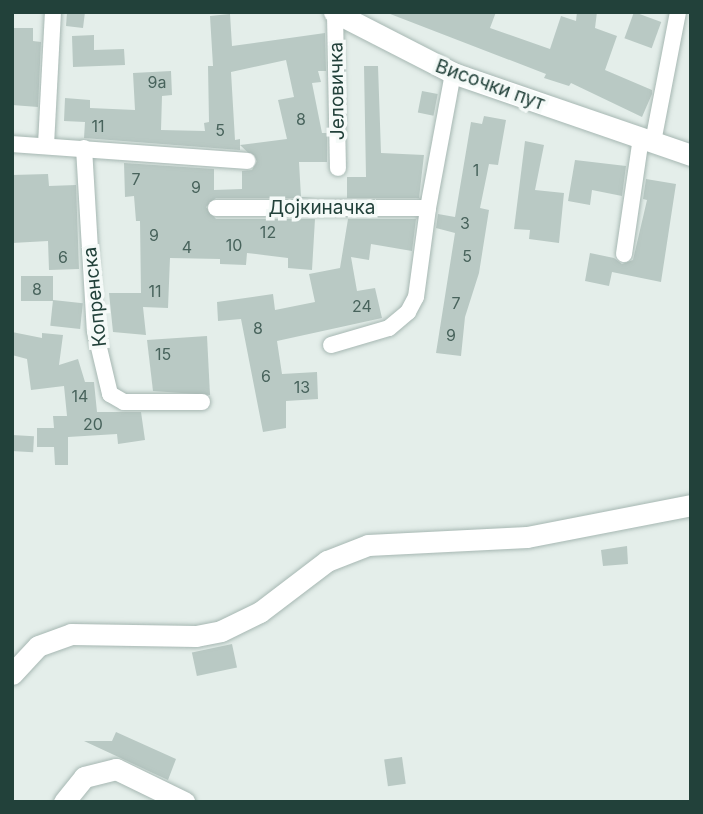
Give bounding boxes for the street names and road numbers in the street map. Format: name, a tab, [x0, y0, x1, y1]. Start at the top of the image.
street label: Јеловичка	[325, 42, 349, 140]
street label: Височки пут	[432, 55, 548, 115]
street label: Дојкиначка	[269, 197, 375, 219]
street label: Копренска	[78, 246, 112, 348]

